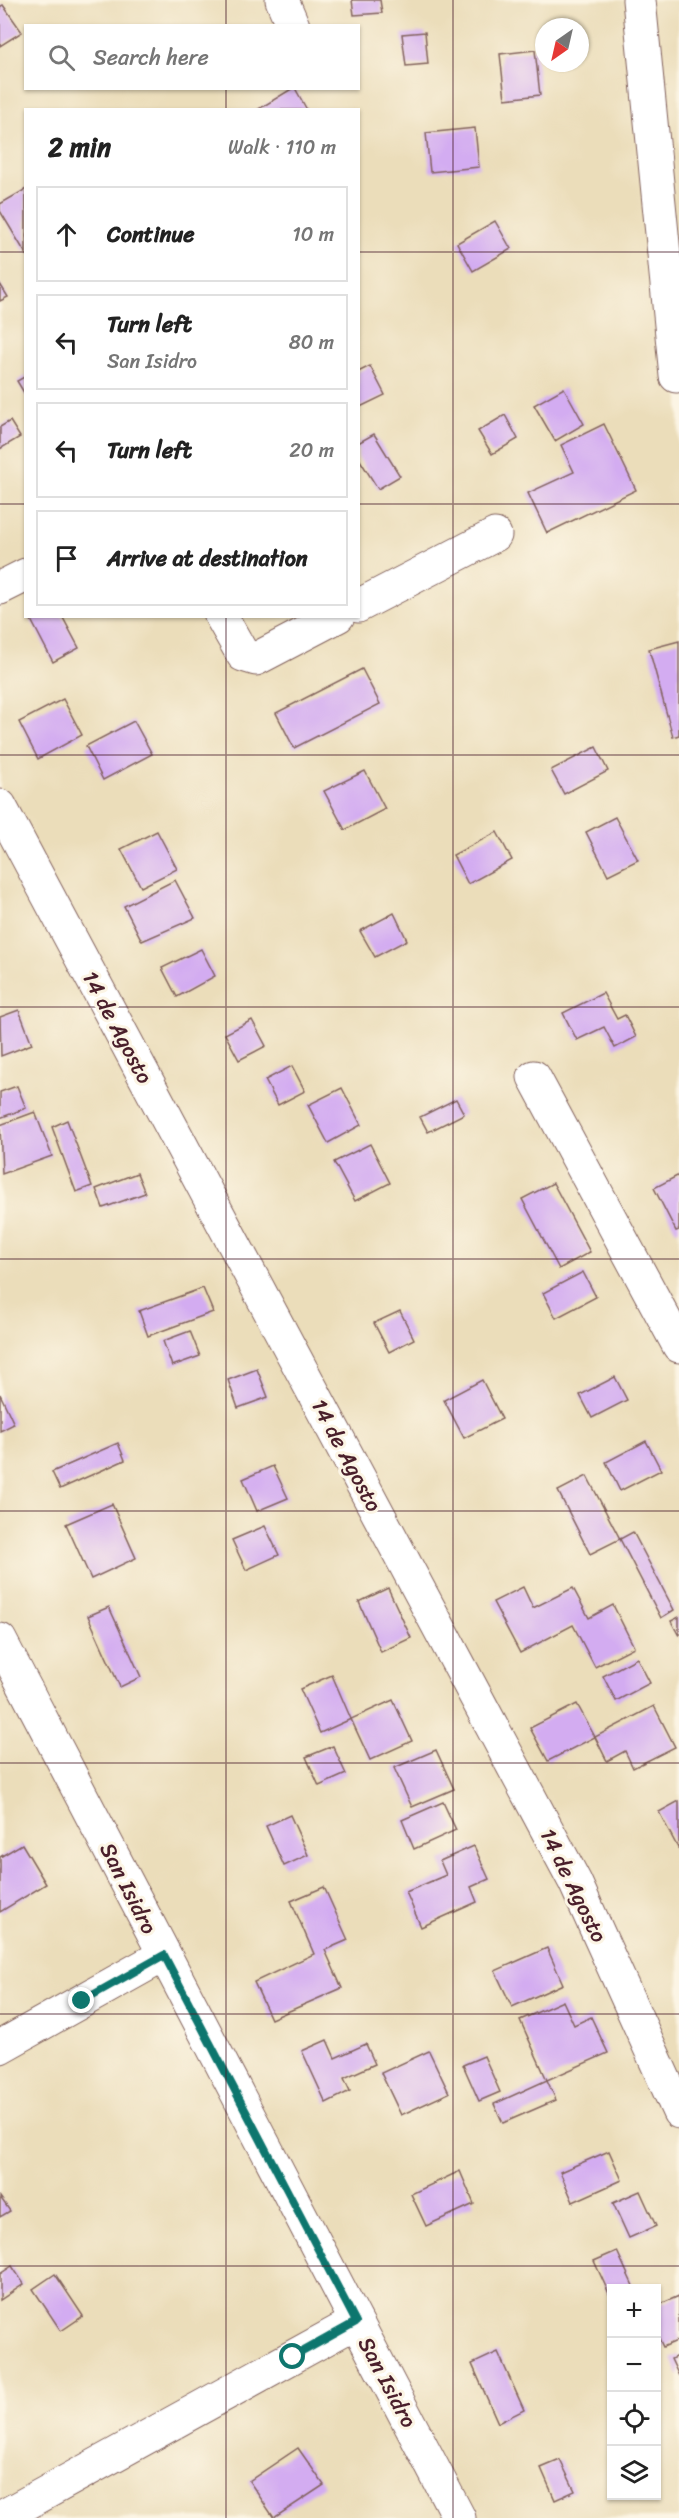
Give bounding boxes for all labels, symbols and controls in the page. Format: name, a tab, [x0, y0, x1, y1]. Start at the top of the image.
north arrow	[535, 18, 589, 72]
search box	[24, 24, 360, 90]
text: Search here	[93, 38, 209, 77]
icon: search	[45, 41, 78, 74]
text: 2 min	[48, 124, 111, 170]
text: Walk · 110 m	[228, 130, 336, 165]
text: Continue	[107, 215, 195, 254]
text: 10 m	[292, 217, 334, 252]
icon: ahead	[50, 218, 83, 251]
text: Turn left	[107, 305, 192, 344]
text: 80 m	[289, 325, 334, 360]
icon: left	[50, 326, 83, 359]
text: San Isidro	[107, 344, 197, 379]
text: Turn left	[107, 431, 192, 470]
text: 20 m	[289, 433, 334, 468]
icon: left	[50, 434, 83, 467]
text: Arrive at destination	[107, 539, 308, 578]
icon: arrive	[50, 542, 83, 575]
street label: 14 de Agosto	[71, 963, 164, 1091]
street label: 14 de Agosto	[300, 1391, 393, 1519]
street label: 14 de Agosto	[529, 1821, 618, 1949]
street label: San Isidro	[89, 1835, 168, 1941]
route end	[68, 1987, 94, 2013]
map controls	[607, 2284, 661, 2500]
button: +	[607, 2284, 661, 2338]
street label: San Isidro	[347, 2329, 428, 2435]
button: −	[607, 2338, 661, 2392]
route start	[279, 2343, 305, 2369]
button: locate	[607, 2392, 661, 2446]
button: layers	[607, 2446, 661, 2500]

